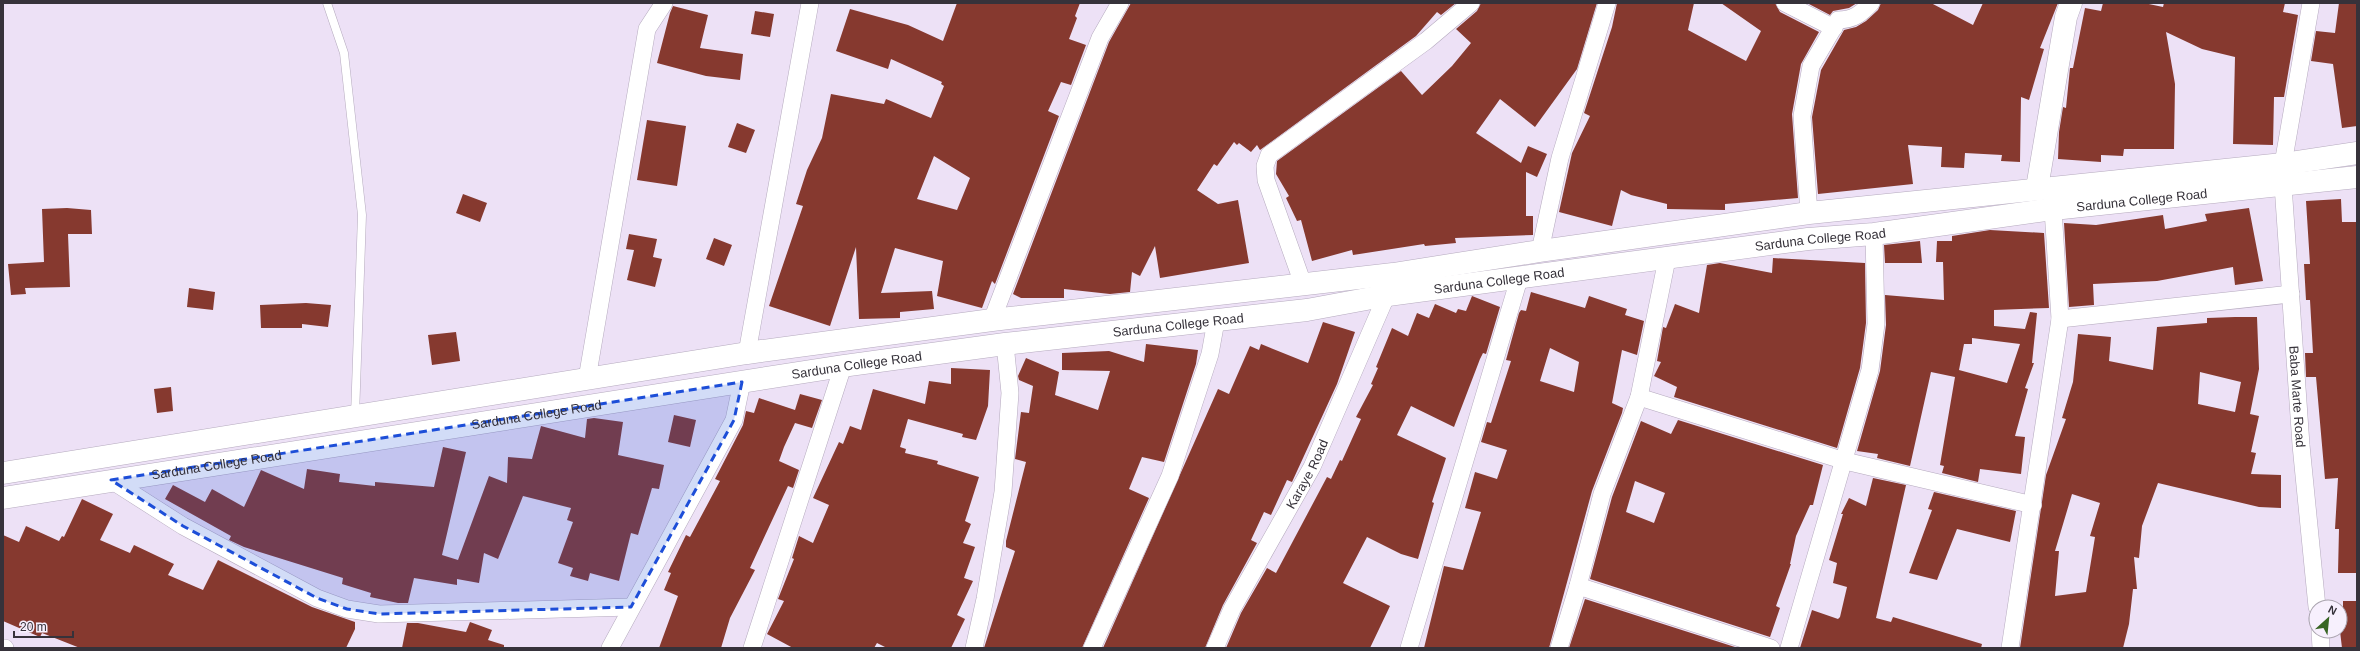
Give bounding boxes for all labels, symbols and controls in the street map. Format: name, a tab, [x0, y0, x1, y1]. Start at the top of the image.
street label: Sarduna College Road	[2076, 186, 2208, 215]
street label: Sarduna College Road	[1754, 225, 1887, 254]
street label: Sarduna College Road	[1433, 265, 1565, 297]
street label: Sarduna College Road	[1112, 310, 1244, 340]
street label: Baba Marte Road	[2286, 345, 2308, 448]
street label: Sarduna College Road	[790, 348, 923, 382]
street label: Sarduna College Road	[470, 397, 603, 432]
street label: Karaye Road	[1283, 437, 1331, 511]
street label: Sarduna College Road	[150, 447, 283, 483]
north arrow	[2308, 599, 2348, 639]
text: N	[2326, 603, 2339, 617]
scale bar	[14, 613, 73, 639]
text: 20 m	[20, 620, 47, 634]

